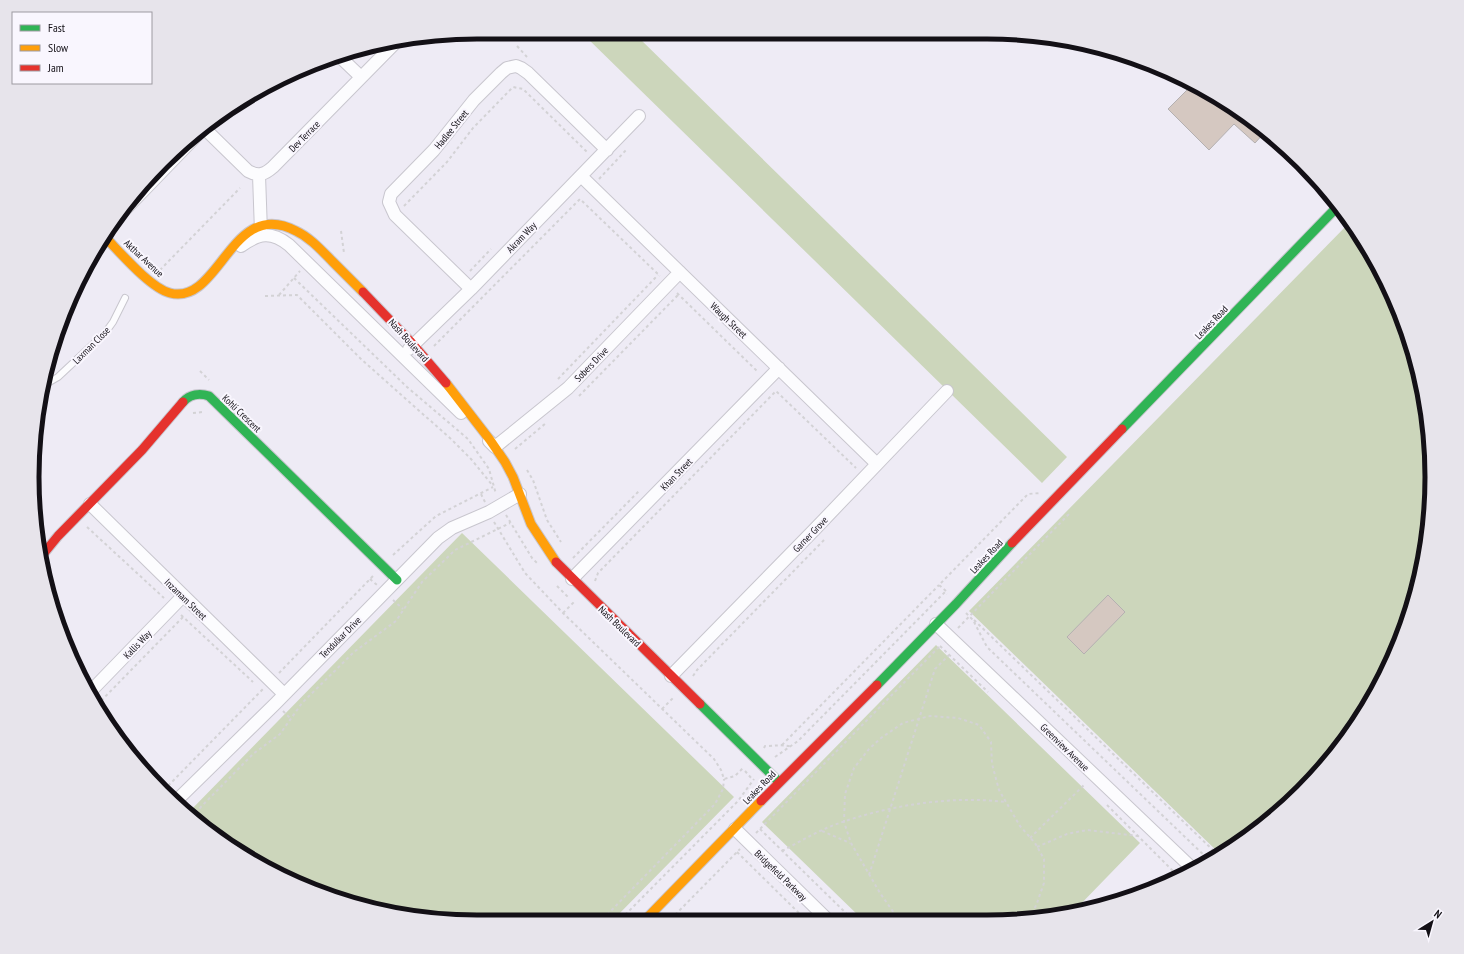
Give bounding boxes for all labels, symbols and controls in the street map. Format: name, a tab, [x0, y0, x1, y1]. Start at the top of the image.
legend	[12, 12, 152, 84]
text: Fast	[48, 20, 66, 35]
text: Slow	[48, 40, 69, 55]
text: Jam	[47, 60, 64, 75]
street label: Hadlee Street	[432, 107, 471, 152]
street label: Dev Terrace	[286, 118, 323, 155]
street label: Akram Way	[503, 219, 539, 256]
street label: Akthar Avenue	[121, 237, 166, 280]
street label: Waugh Street	[707, 300, 750, 341]
street label: Leakes Road	[1192, 303, 1231, 342]
street label: Nash Boulevard	[386, 316, 431, 365]
street label: Laxman Close	[70, 324, 113, 367]
street label: Sobers Drive	[572, 344, 611, 385]
street label: Kohli Crescent	[219, 392, 264, 435]
street label: Khan Street	[658, 455, 695, 493]
street label: Garner Grove	[790, 514, 831, 555]
street label: Leakes Road	[967, 536, 1006, 576]
street label: Inzamam Street	[162, 576, 210, 623]
street label: Nash Boulevard	[596, 603, 644, 650]
street label: Tendulkar Drive	[317, 614, 364, 661]
street label: Kallis Way	[121, 627, 154, 661]
street label: Greenview Avenue	[1037, 721, 1092, 774]
street label: Leakes Road	[740, 768, 779, 807]
street label: Bridgefield Parkway	[752, 847, 810, 904]
north arrow	[1412, 902, 1452, 942]
text: N	[1431, 907, 1445, 921]

